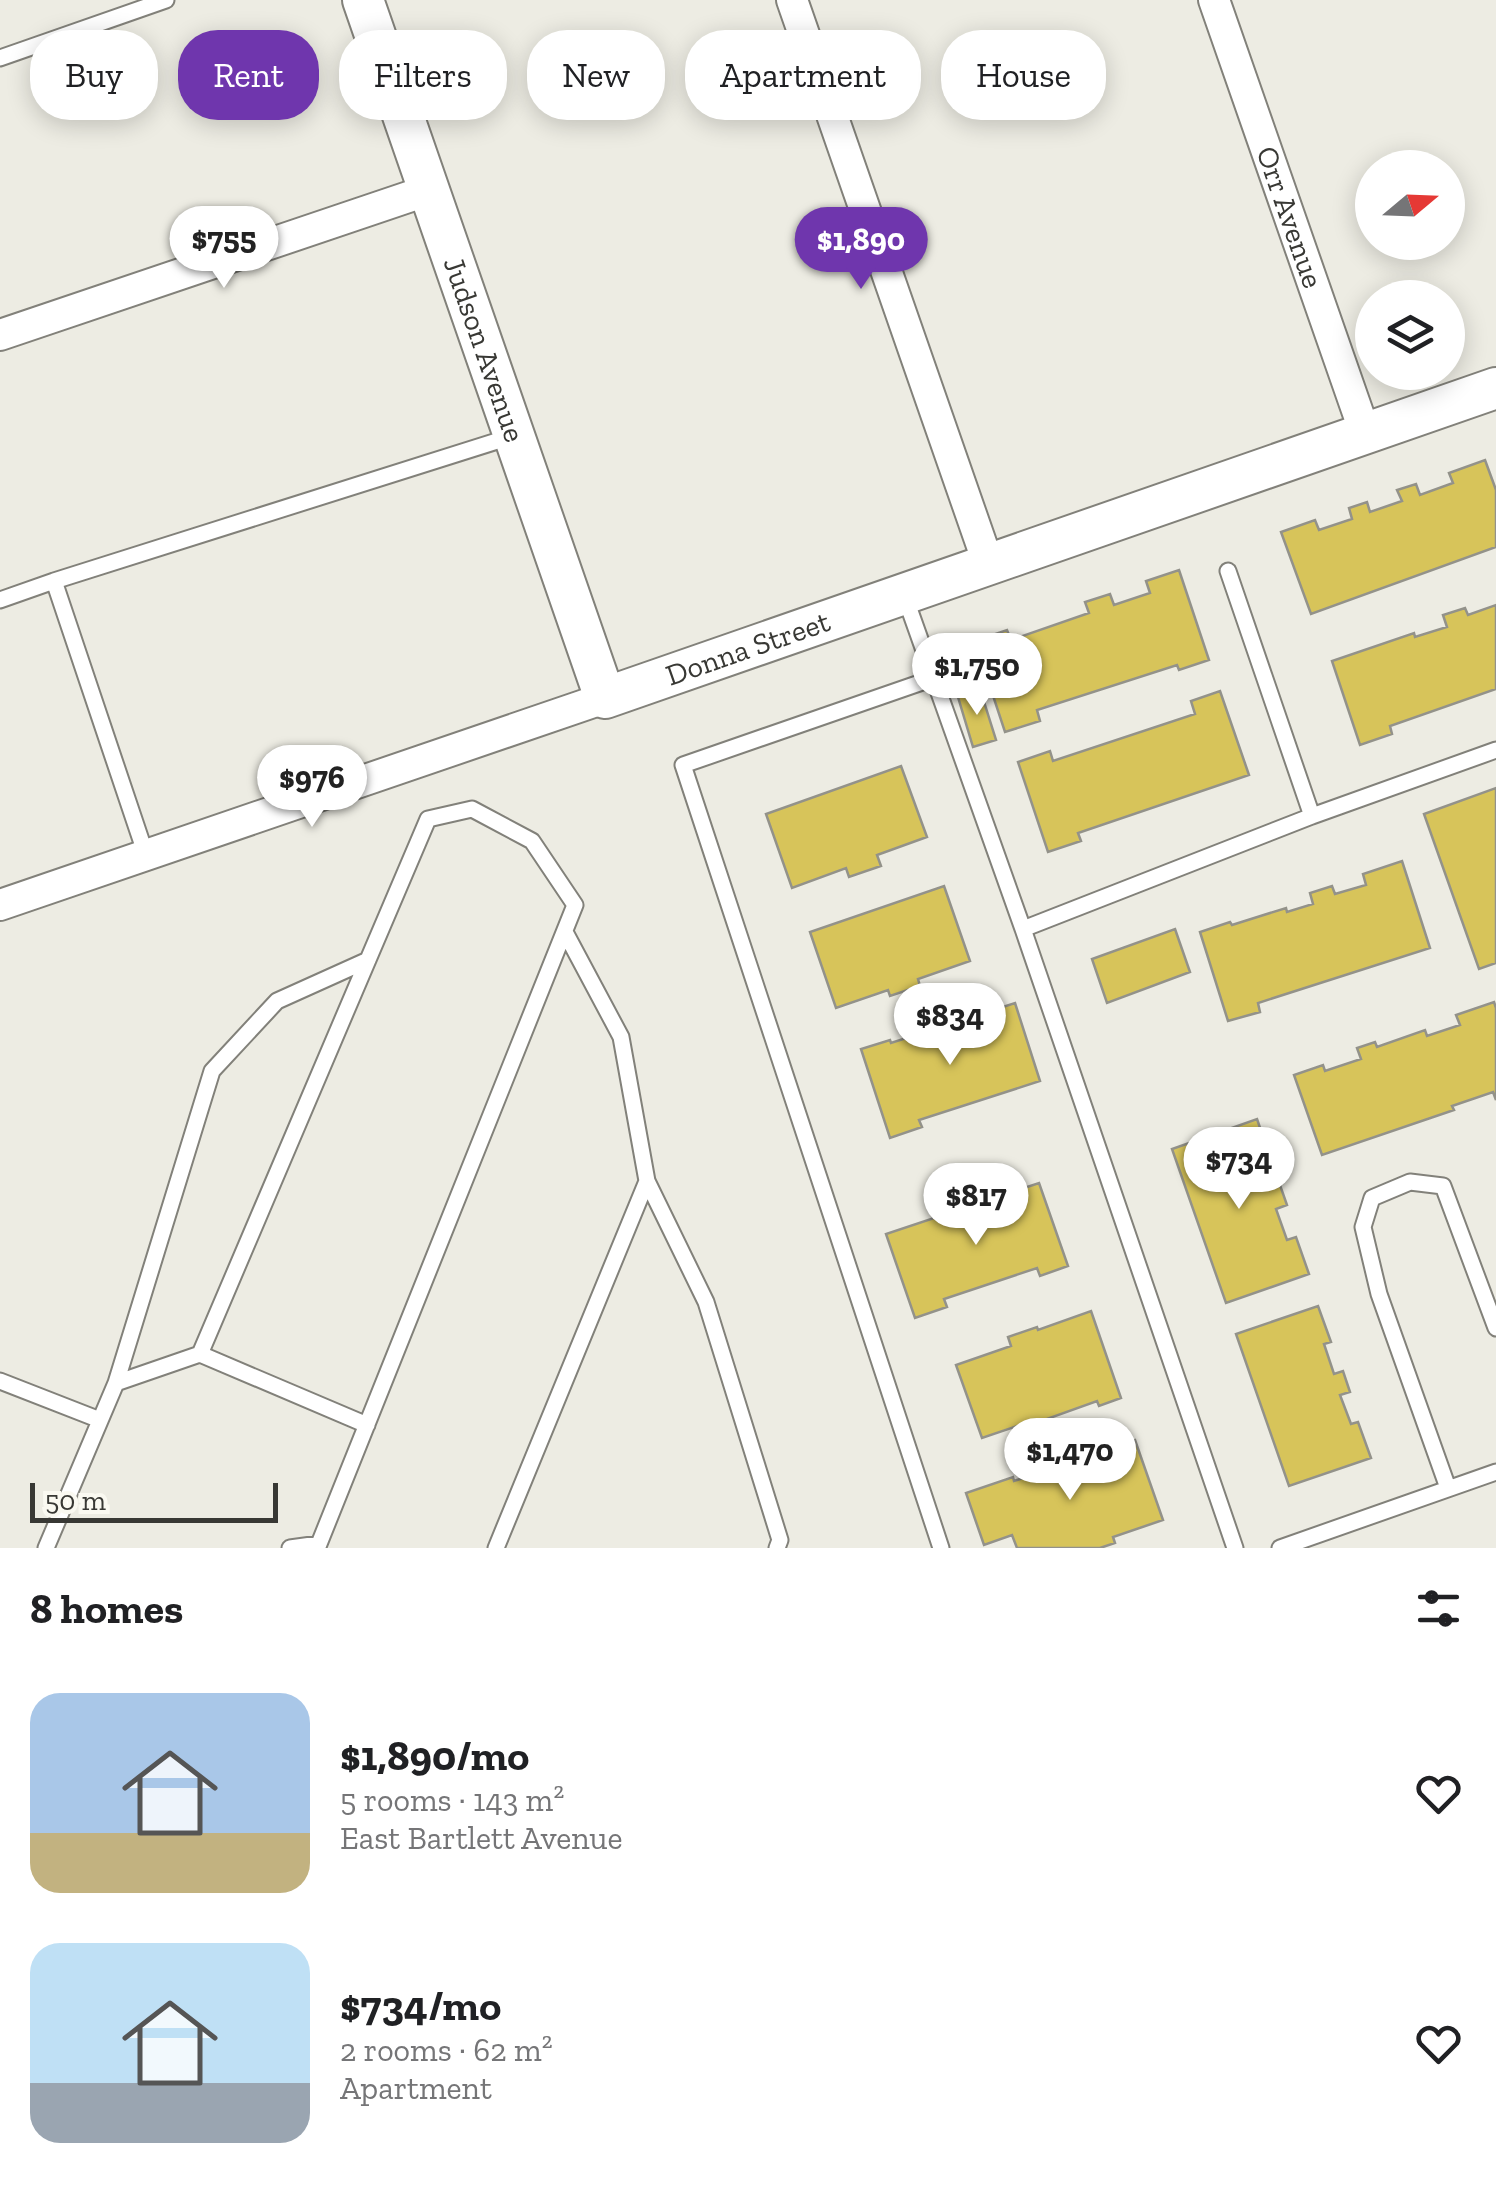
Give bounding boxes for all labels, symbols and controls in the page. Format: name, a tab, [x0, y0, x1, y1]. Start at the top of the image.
chip: Buy	[30, 30, 158, 120]
chip: Rent	[178, 30, 319, 120]
chip: Filters	[339, 30, 507, 120]
chip: New	[527, 30, 665, 120]
chip: Apartment	[685, 30, 921, 120]
chip: House	[941, 30, 1106, 120]
street label: Orr Avenue	[1248, 142, 1331, 293]
north arrow	[1355, 150, 1465, 260]
map controls	[1355, 150, 1465, 390]
pin: $755	[165, 206, 283, 291]
pin: $1,890	[780, 207, 942, 292]
text: $755	[192, 219, 256, 257]
text: $1,890	[817, 220, 905, 258]
street label: Judson Avenue	[436, 252, 533, 447]
button: layers	[1355, 280, 1465, 390]
street label: Donna Street	[661, 603, 835, 693]
pin: $1,750	[896, 633, 1058, 718]
text: $1,750	[934, 646, 1020, 684]
pin: $976	[253, 745, 371, 830]
text: $976	[279, 758, 345, 796]
pin: $834	[891, 983, 1009, 1068]
text: $834	[916, 996, 984, 1034]
pin: $734	[1180, 1127, 1298, 1212]
text: $734	[1206, 1140, 1272, 1178]
pin: $817	[917, 1163, 1035, 1248]
text: $817	[945, 1176, 1007, 1214]
pin: $1,470	[989, 1418, 1151, 1503]
text: $1,470	[1026, 1431, 1114, 1469]
scale bar	[30, 1478, 278, 1522]
text: 50 m	[45, 1484, 106, 1517]
icon: filters	[1411, 1581, 1466, 1636]
text: 8 homes	[30, 1583, 183, 1634]
text: $1,890/mo	[340, 1730, 529, 1781]
icon: home	[110, 1733, 230, 1853]
icon: heart	[1411, 1766, 1466, 1821]
text: 5 rooms · 143 m²	[340, 1781, 564, 1819]
text: East Bartlett Avenue	[340, 1819, 623, 1857]
text: $734/mo	[340, 1980, 501, 2031]
icon: home	[110, 1983, 230, 2103]
icon: heart	[1411, 2016, 1466, 2071]
text: 2 rooms · 62 m²	[340, 2031, 553, 2069]
text: Apartment	[340, 2069, 492, 2107]

